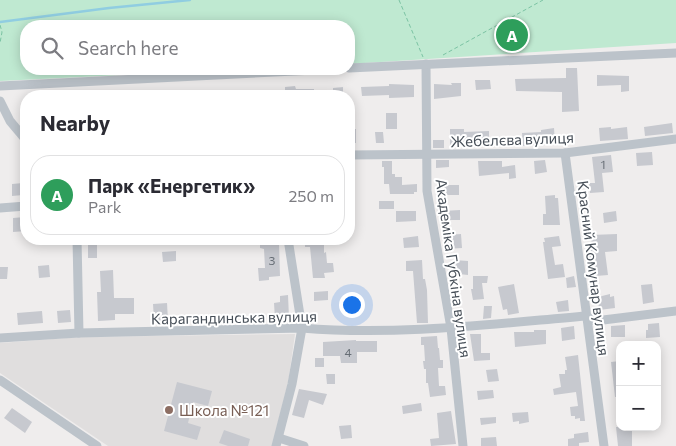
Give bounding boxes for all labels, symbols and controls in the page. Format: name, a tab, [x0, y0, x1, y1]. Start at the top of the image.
pin: A	[496, 16, 528, 54]
search box	[20, 20, 355, 75]
icon: search	[38, 34, 66, 62]
text: Search here	[78, 36, 178, 59]
text: Nearby	[40, 110, 110, 135]
street label: Жебелєва вулиця	[450, 128, 574, 150]
house number: 1	[600, 157, 606, 171]
text: Парк «Енергетик»	[88, 174, 255, 197]
street label: Академіка Губкіна вулиця	[433, 177, 475, 359]
street label: Красний Комунар вулиця	[574, 179, 614, 357]
text: A	[51, 186, 63, 205]
text: 250 m	[288, 186, 334, 205]
text: Park	[88, 197, 121, 216]
house number: 3	[269, 253, 276, 267]
your location	[339, 292, 365, 318]
street label: Карагандинська вулиця	[151, 307, 317, 327]
map controls	[616, 341, 661, 431]
button: +	[616, 341, 661, 386]
house number: 4	[344, 345, 352, 359]
button: −	[616, 386, 661, 431]
place label: Школа №121	[179, 401, 269, 419]
marker: Школа №121	[163, 404, 175, 416]

